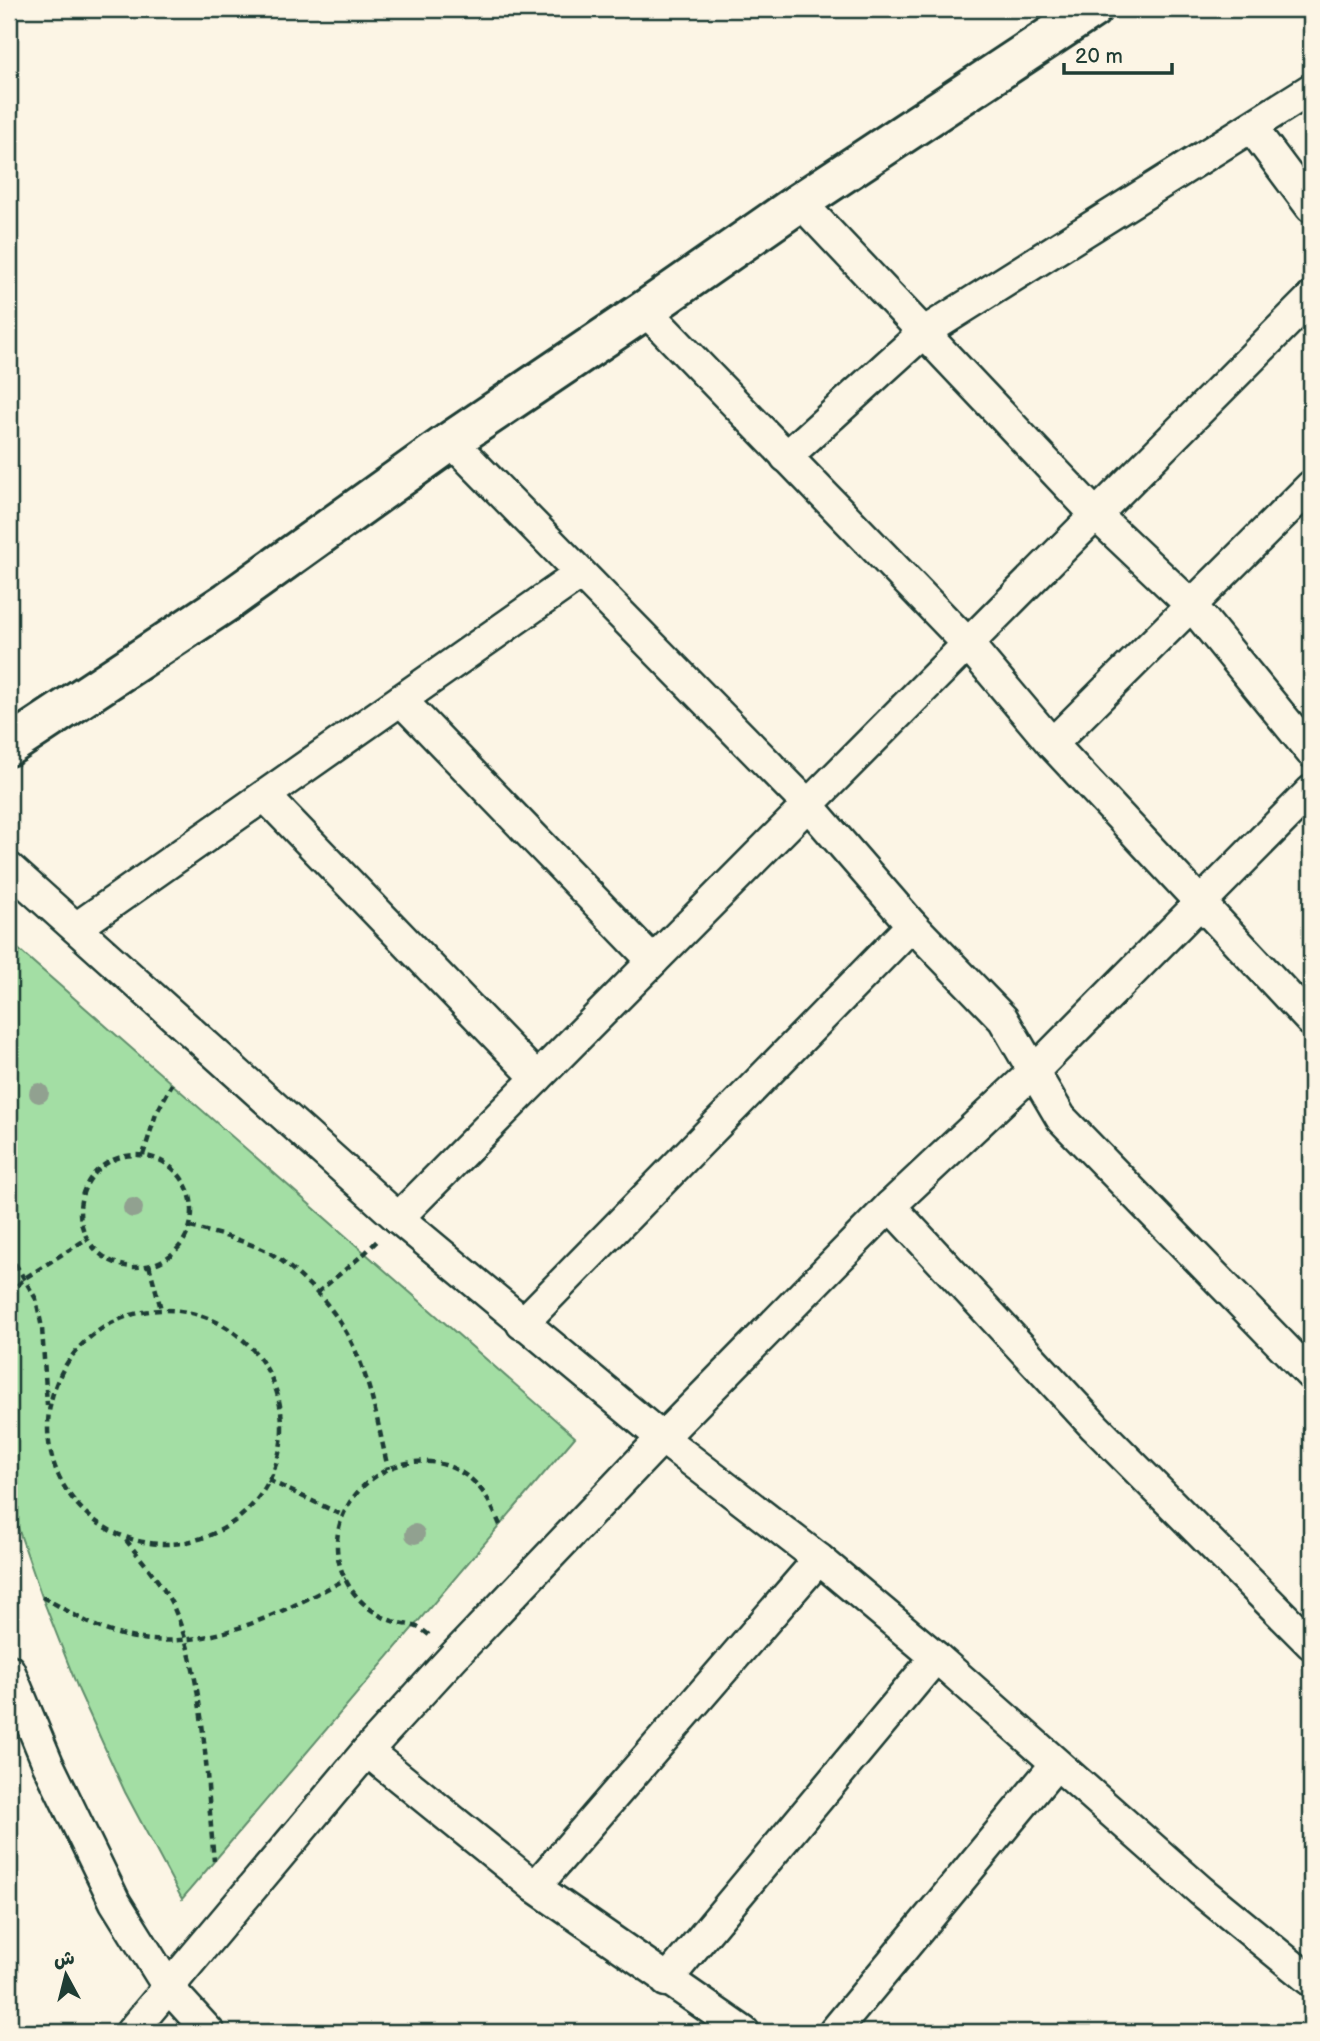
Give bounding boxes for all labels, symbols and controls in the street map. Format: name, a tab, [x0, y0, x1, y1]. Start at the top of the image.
scale bar	[1064, 32, 1173, 76]
text: 20 m	[1075, 44, 1123, 69]
north arrow	[32, 1940, 102, 2010]
text: ش	[52, 1947, 76, 1972]

